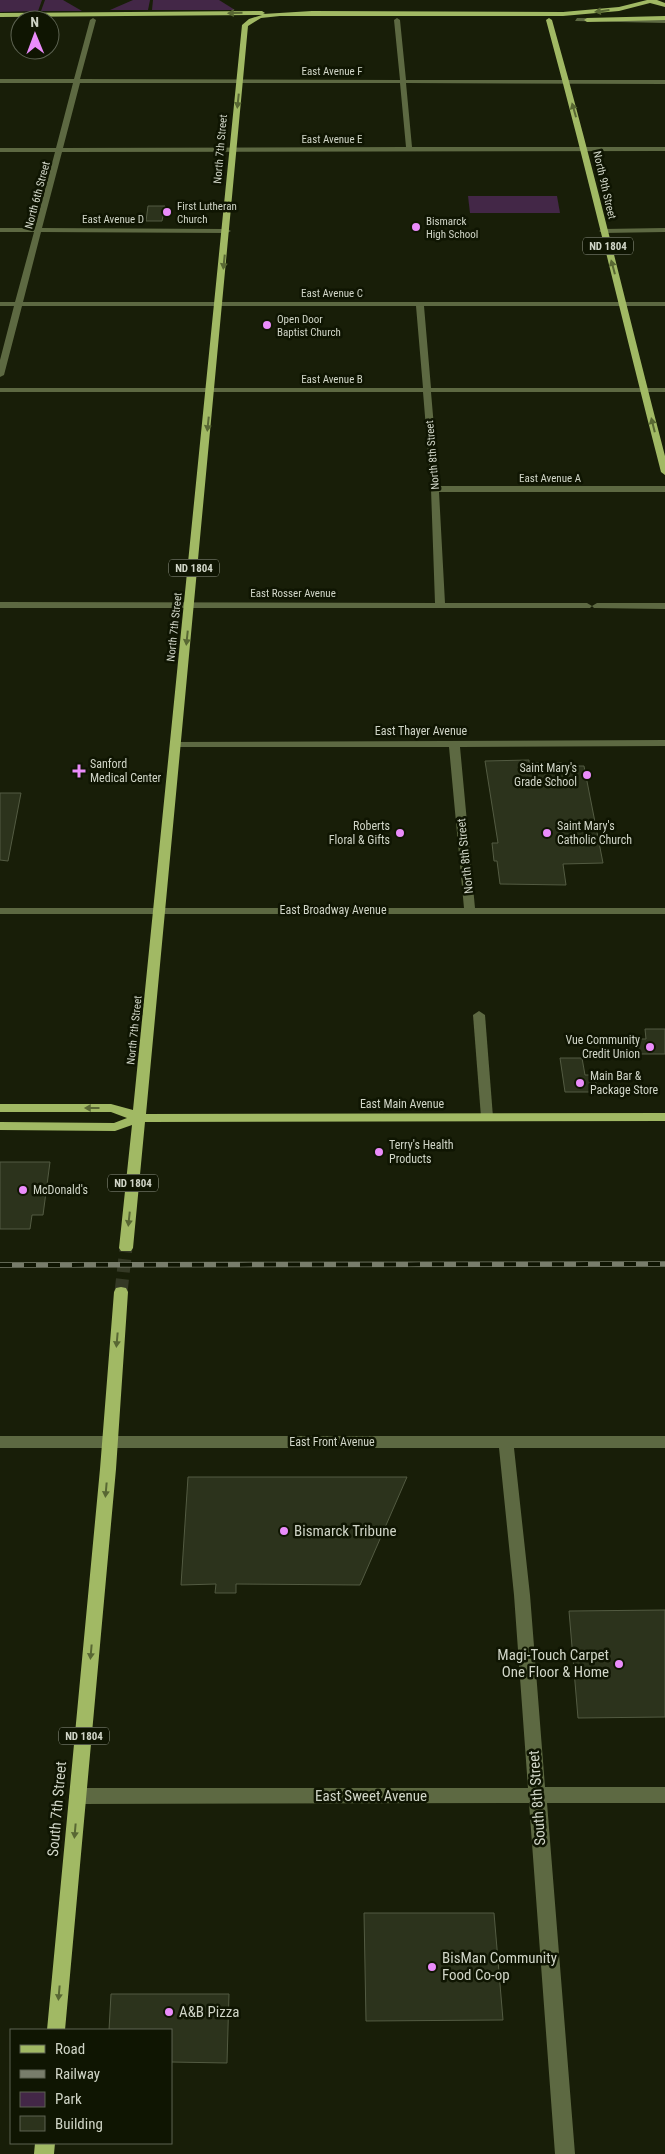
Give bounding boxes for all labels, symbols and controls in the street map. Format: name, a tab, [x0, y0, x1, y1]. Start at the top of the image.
one-way arrow	[594, 7, 610, 15]
one-way arrow	[227, 9, 243, 17]
north arrow	[10, 10, 60, 60]
text: N	[30, 14, 39, 30]
street label: East Avenue F	[301, 65, 363, 78]
one-way arrow	[234, 93, 242, 109]
one-way arrow	[569, 102, 577, 117]
street label: North 7th Street	[211, 114, 230, 184]
street label: East Avenue E	[301, 133, 363, 146]
street label: North 9th Street	[590, 150, 619, 220]
street label: North 6th Street	[22, 160, 53, 230]
place label: First Lutheran Church	[177, 200, 237, 226]
marker: First Lutheran Church	[161, 206, 173, 218]
street label: East Avenue D	[82, 213, 144, 226]
place label: Bismarck High School	[426, 215, 478, 241]
marker: Bismarck High School	[410, 221, 422, 233]
road number: ND 1804	[583, 238, 633, 255]
one-way arrow	[219, 255, 227, 271]
one-way arrow	[609, 260, 617, 275]
street label: East Avenue C	[301, 287, 363, 300]
place label: Open Door Baptist Church	[277, 313, 341, 339]
marker: Open Door Baptist Church	[261, 319, 273, 331]
street label: East Avenue B	[301, 373, 363, 386]
one-way arrow	[204, 416, 212, 432]
one-way arrow	[649, 417, 657, 432]
street label: North 8th Street	[423, 420, 442, 490]
street label: East Avenue A	[519, 472, 582, 485]
road number: ND 1804	[169, 560, 219, 576]
street label: East Rosser Avenue	[250, 587, 336, 600]
street label: North 7th Street	[164, 592, 185, 662]
one-way arrow	[183, 630, 191, 646]
street label: East Thayer Avenue	[375, 724, 468, 738]
place label: Sanford Medical Center	[90, 757, 162, 785]
place label: Saint Mary's Grade School	[514, 761, 577, 789]
marker: Sanford Medical Center	[72, 764, 86, 778]
marker: Saint Mary's Grade School	[581, 769, 593, 781]
street label: North 8th Street	[454, 817, 476, 894]
place label: Roberts Floral & Gifts	[329, 819, 390, 847]
place label: Saint Mary's Catholic Church	[557, 819, 632, 847]
marker: Roberts Floral & Gifts	[394, 827, 406, 839]
marker: Saint Mary's Catholic Church	[541, 827, 553, 839]
street label: East Broadway Avenue	[279, 903, 387, 917]
street label: North 7th Street	[124, 995, 145, 1065]
place label: Vue Community Credit Union	[565, 1033, 640, 1061]
marker: Vue Community Credit Union	[644, 1041, 656, 1053]
place label: Main Bar & Package Store	[590, 1069, 659, 1097]
marker: Main Bar & Package Store	[574, 1077, 586, 1089]
street label: East Main Avenue	[360, 1097, 444, 1111]
one-way arrow	[84, 1104, 100, 1112]
place label: Terry's Health Products	[389, 1138, 454, 1166]
marker: Terry's Health Products	[373, 1146, 385, 1158]
road number: ND 1804	[108, 1174, 158, 1192]
place label: McDonald's	[33, 1183, 88, 1197]
marker: McDonald's	[17, 1184, 29, 1196]
one-way arrow	[125, 1211, 133, 1227]
one-way arrow	[113, 1333, 121, 1349]
street label: East Front Avenue	[289, 1435, 375, 1449]
one-way arrow	[102, 1482, 110, 1498]
place label: Bismarck Tribune	[294, 1522, 396, 1540]
marker: Bismarck Tribune	[278, 1525, 290, 1537]
one-way arrow	[87, 1644, 95, 1660]
place label: Magi-Touch Carpet One Floor & Home	[497, 1646, 609, 1681]
marker: Magi-Touch Carpet One Floor & Home	[613, 1658, 625, 1670]
road number: ND 1804	[59, 1728, 109, 1744]
street label: South 8th Street	[525, 1750, 549, 1846]
street label: South 7th Street	[44, 1761, 70, 1857]
street label: East Sweet Avenue	[315, 1787, 427, 1805]
one-way arrow	[70, 1824, 78, 1840]
place label: BisMan Community Food Co-op	[442, 1949, 557, 1984]
marker: BisMan Community Food Co-op	[426, 1961, 438, 1973]
one-way arrow	[55, 1985, 63, 2001]
place label: A&B Pizza	[179, 2003, 240, 2021]
marker: A&B Pizza	[163, 2006, 175, 2018]
legend	[10, 2029, 172, 2144]
text: Road	[55, 2040, 85, 2058]
text: Railway	[55, 2065, 100, 2083]
text: Park	[55, 2090, 82, 2108]
text: Building	[55, 2115, 103, 2133]

